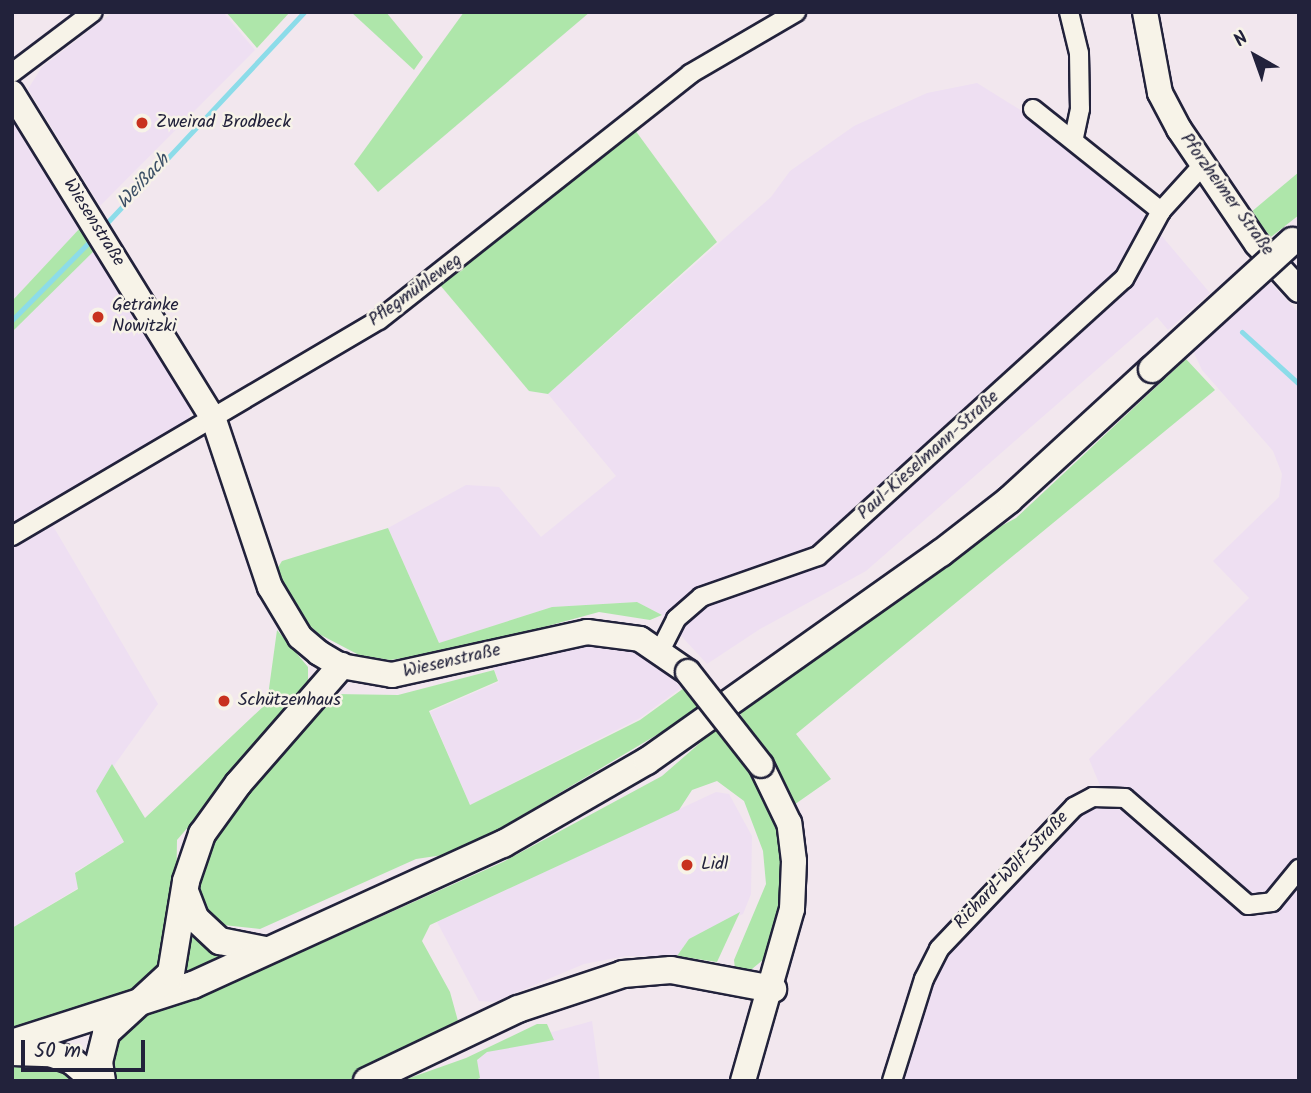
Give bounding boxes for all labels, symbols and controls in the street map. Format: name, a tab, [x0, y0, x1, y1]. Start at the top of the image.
north arrow	[1220, 21, 1290, 91]
text: N	[1227, 25, 1256, 55]
place label: Zweirad Brodbeck	[156, 112, 291, 134]
marker: Zweirad Brodbeck	[134, 115, 150, 131]
street label: Pforzheimer Straße	[1174, 130, 1278, 260]
water label: Weißach	[113, 150, 175, 214]
street label: Wiesenstraße	[57, 175, 129, 271]
street label: Pflegmühleweg	[365, 250, 467, 332]
place label: Getränke Nowitzki	[112, 296, 179, 338]
marker: Getränke Nowitzki	[90, 309, 106, 325]
street label: Paul-Kieselmann-Straße	[854, 387, 1004, 525]
street label: Wiesenstraße	[401, 640, 503, 684]
place label: Schützenhaus	[238, 690, 341, 712]
marker: Schützenhaus	[216, 693, 232, 709]
street label: Richard-Wolf-Straße	[950, 808, 1074, 934]
place label: Lidl	[701, 854, 729, 876]
marker: Lidl	[679, 857, 695, 873]
scale bar	[24, 1026, 149, 1070]
text: 50 m	[34, 1035, 81, 1068]

